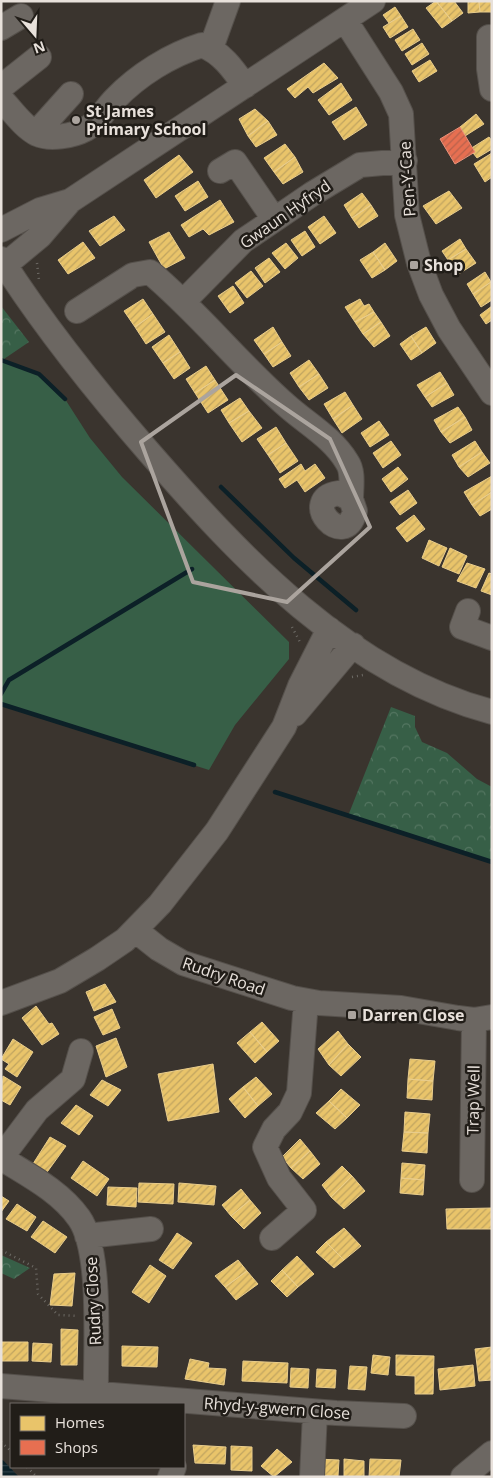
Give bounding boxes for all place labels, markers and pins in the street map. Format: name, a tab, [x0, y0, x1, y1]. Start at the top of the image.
place label: St James Primary School	[86, 100, 206, 140]
marker: St James Primary School	[70, 114, 82, 126]
place label: Shop	[424, 254, 463, 276]
marker: Shop	[408, 259, 420, 271]
place label: Darren Close	[362, 1004, 465, 1026]
marker: Darren Close	[346, 1009, 358, 1021]

